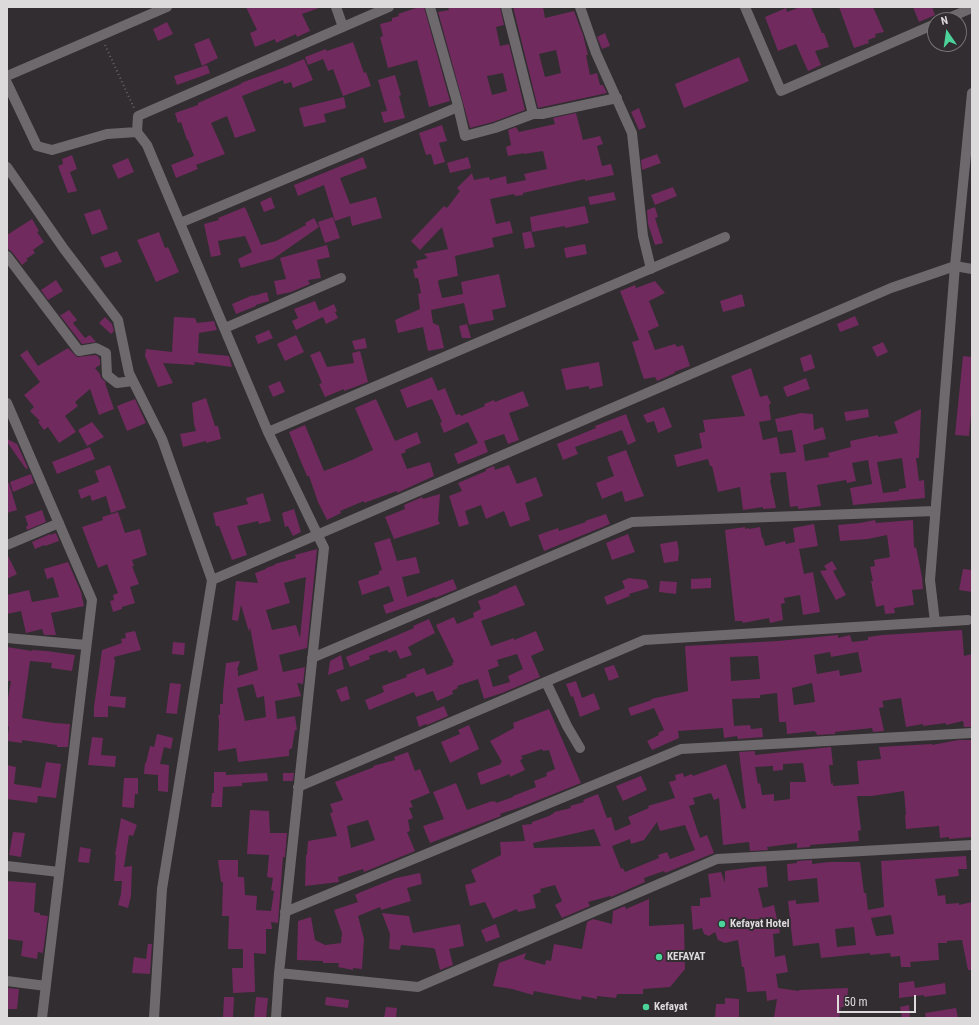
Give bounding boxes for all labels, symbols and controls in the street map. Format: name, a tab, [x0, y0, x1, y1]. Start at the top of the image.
north arrow	[927, 12, 967, 52]
text: N	[940, 14, 949, 28]
place label: Kefayat Hotel	[730, 917, 789, 931]
marker: Kefayat Hotel	[717, 919, 727, 929]
place label: KEFAYAT	[667, 950, 706, 964]
marker: KEFAYAT	[654, 952, 664, 962]
scale bar	[839, 987, 918, 1013]
text: 50 m	[844, 995, 868, 1009]
place label: Kefayat	[654, 1000, 687, 1014]
marker: Kefayat	[641, 1002, 651, 1012]

